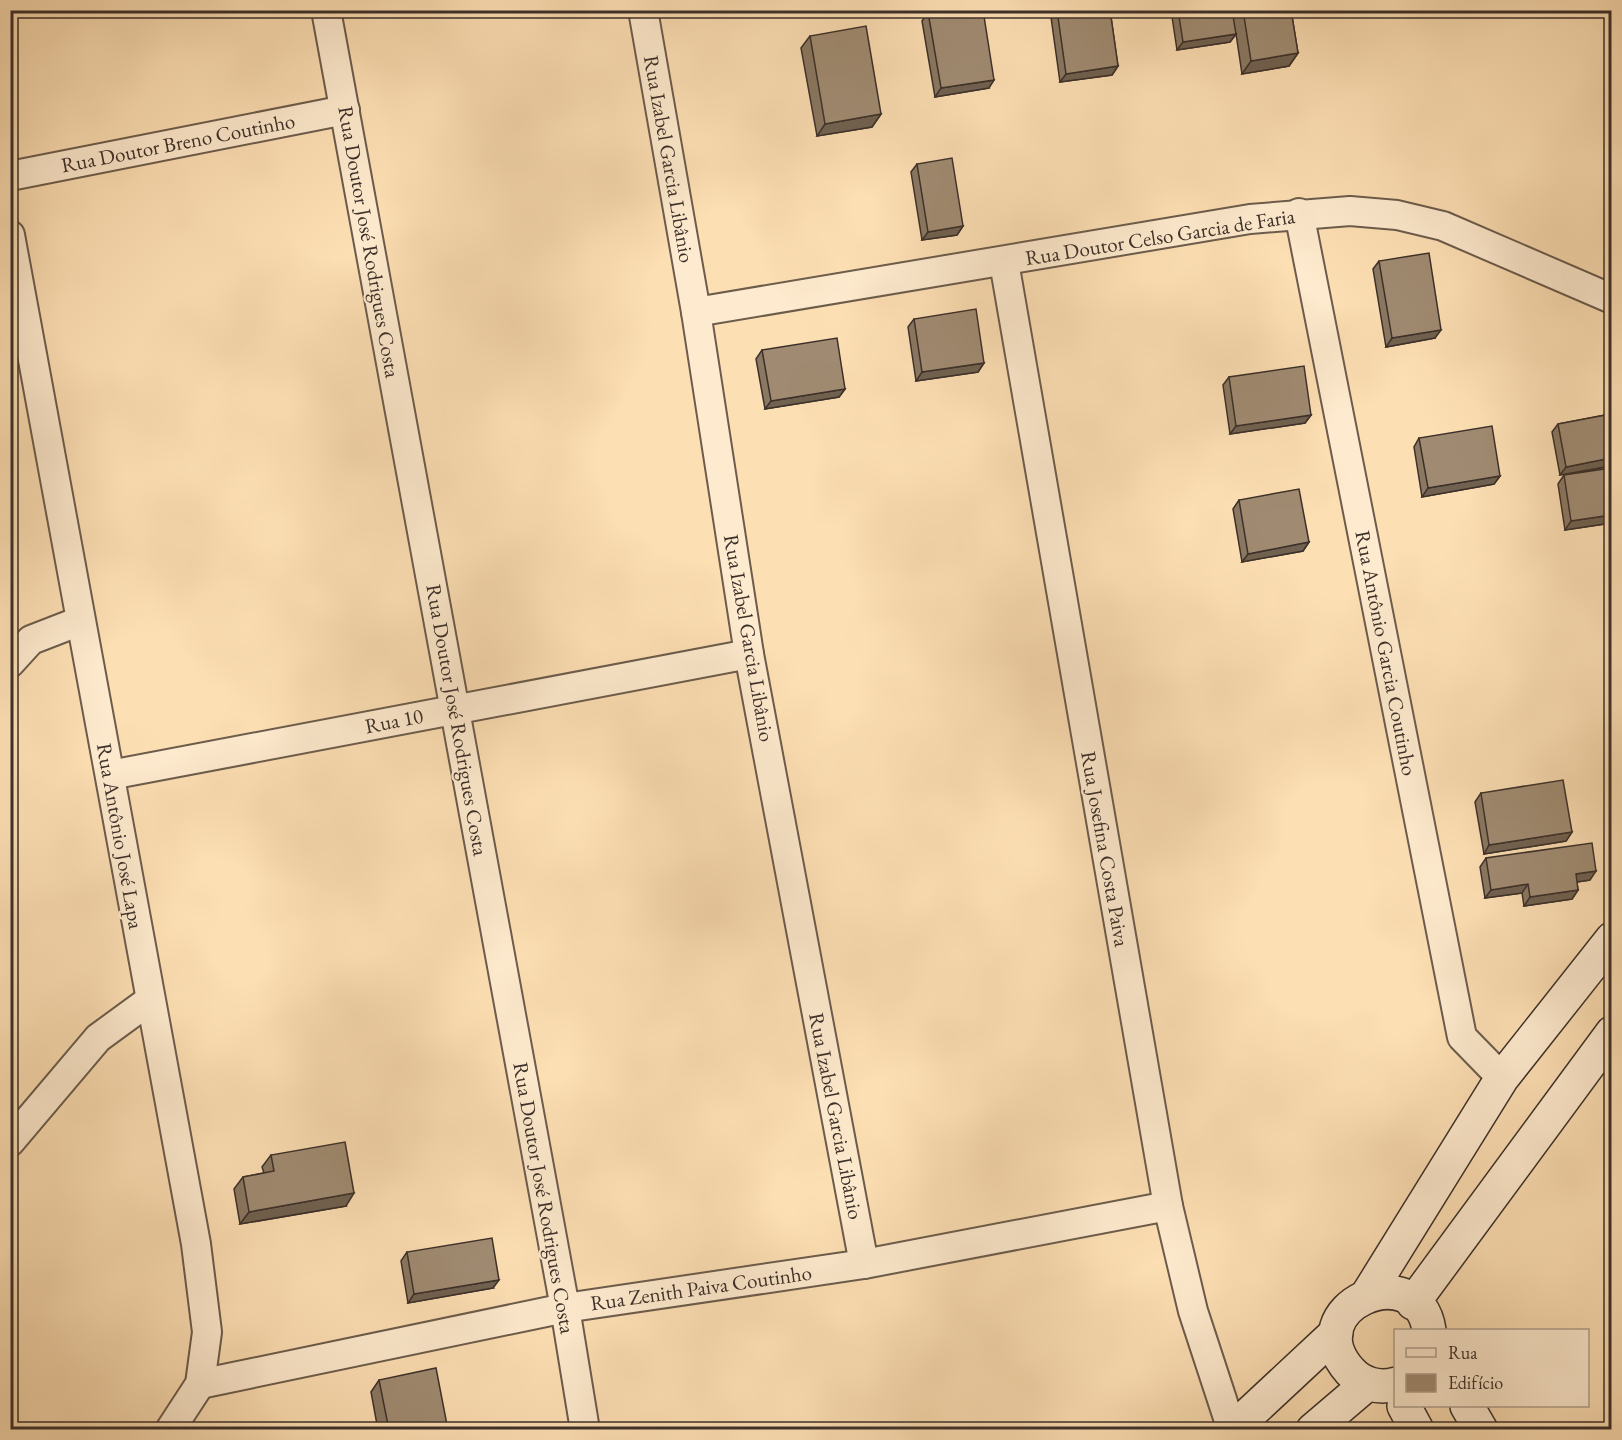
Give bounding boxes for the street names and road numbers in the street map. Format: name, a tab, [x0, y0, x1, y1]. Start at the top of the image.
street label: Rua Izabel Garcia Libânio	[638, 53, 701, 265]
street label: Rua Doutor José Rodrigues Costa	[332, 104, 407, 380]
street label: Rua Doutor Breno Coutinho	[59, 107, 297, 178]
street label: Rua Doutor Celso Garcia de Faria	[1023, 202, 1297, 271]
street label: Rua Antônio Garcia Coutinho	[1349, 528, 1424, 778]
street label: Rua Izabel Garcia Libânio	[718, 532, 781, 744]
street label: Rua Doutor José Rodrigues Costa	[420, 582, 495, 858]
street label: Rua 10	[362, 702, 425, 739]
street label: Rua Antônio José Lapa	[91, 741, 150, 932]
street label: Rua Josefina Costa Paiva	[1075, 749, 1136, 949]
street label: Rua Izabel Garcia Libânio	[803, 1010, 870, 1222]
street label: Rua Doutor José Rodrigues Costa	[507, 1060, 582, 1336]
street label: Rua Zenith Paiva Coutinho	[589, 1259, 813, 1316]

